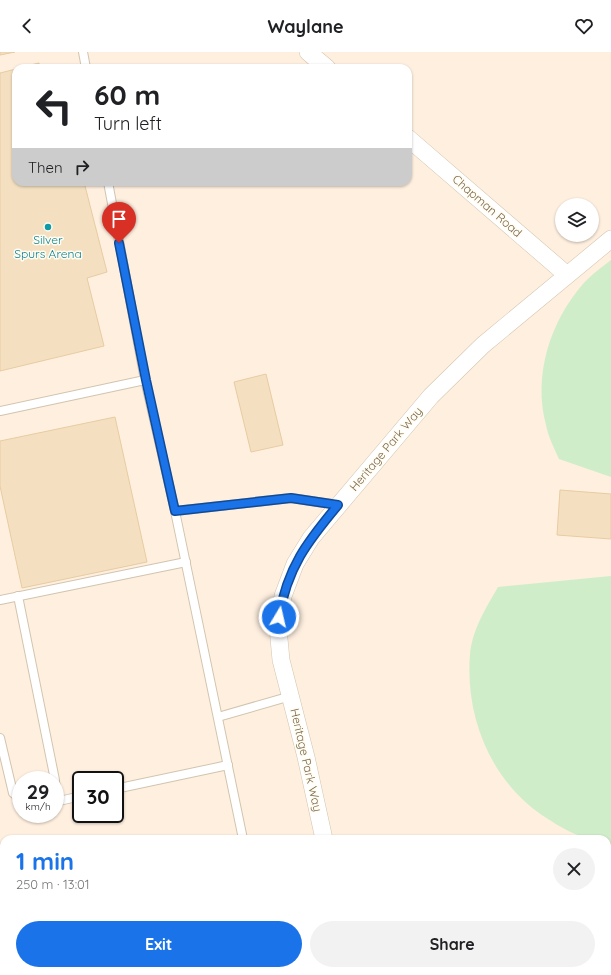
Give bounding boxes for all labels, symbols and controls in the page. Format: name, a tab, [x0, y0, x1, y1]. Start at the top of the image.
icon: back	[16, 15, 38, 37]
text: Waylane	[267, 15, 344, 38]
icon: heart	[573, 15, 595, 37]
text: 60 m	[94, 77, 160, 112]
icon: left	[28, 80, 80, 132]
text: Turn left	[94, 112, 162, 135]
icon: right	[71, 156, 93, 178]
text: Then	[28, 158, 63, 177]
street label: Chapman Road	[449, 171, 525, 240]
map controls	[555, 198, 599, 242]
button: layers	[555, 198, 599, 242]
pin	[102, 202, 136, 243]
icon: arrive	[108, 208, 130, 230]
marker: Silver Spurs Arena	[43, 222, 53, 232]
place label: Silver Spurs Arena	[14, 232, 82, 261]
street label: Heritage Park Way	[346, 403, 425, 494]
position arrow	[258, 596, 300, 638]
street label: Heritage Park Way	[287, 707, 326, 813]
speed limit sign: 30	[72, 771, 124, 823]
text: 29	[27, 779, 49, 804]
text: km/h	[25, 800, 51, 813]
text: 1 min	[16, 846, 74, 876]
button: close	[553, 848, 595, 890]
text: 250 m · 13:01	[16, 876, 90, 892]
button: Exit	[16, 921, 302, 967]
button: Share	[310, 921, 595, 967]

